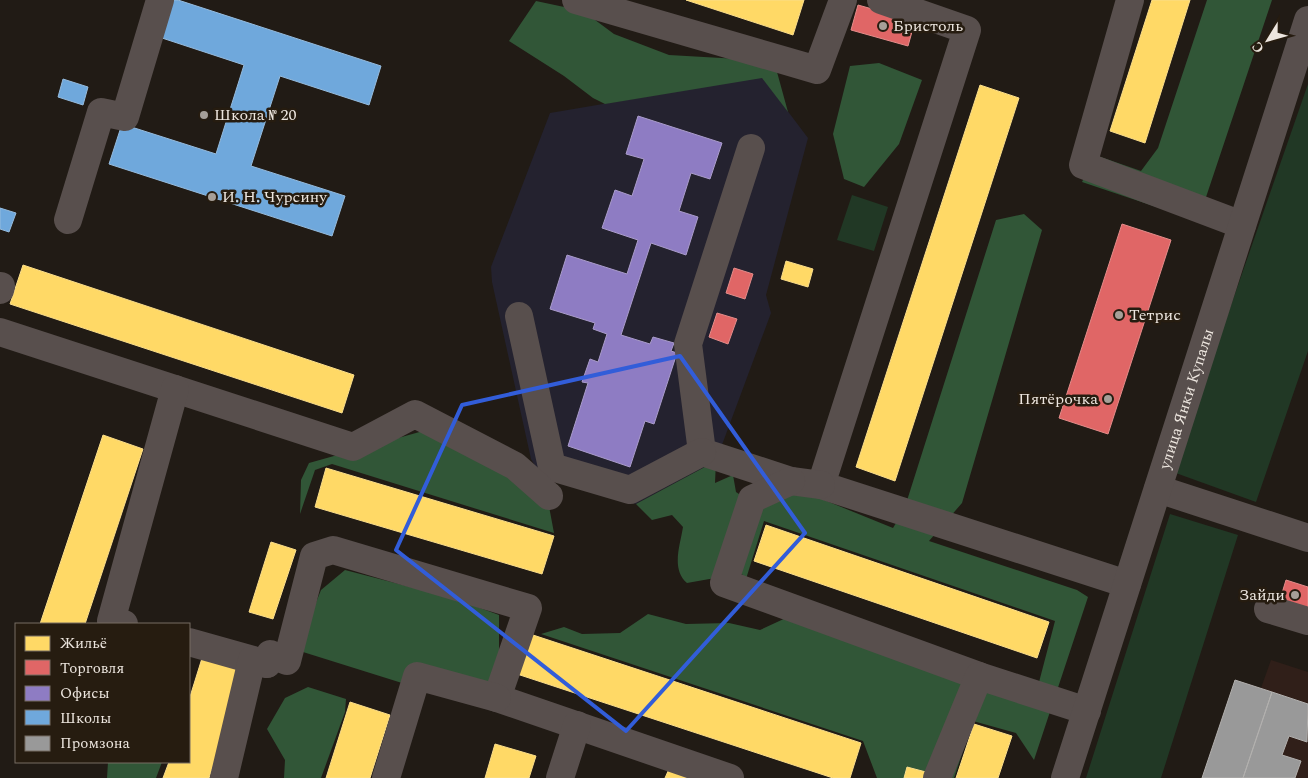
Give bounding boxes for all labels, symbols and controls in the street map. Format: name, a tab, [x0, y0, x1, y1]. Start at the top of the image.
place label: Бристоль	[893, 14, 963, 38]
north arrow	[1243, 15, 1293, 65]
marker: Бристоль	[877, 20, 889, 32]
text: С	[1247, 37, 1269, 58]
place label: Школа № 20	[214, 103, 297, 127]
marker: Школа № 20	[198, 109, 210, 121]
place label: И. Н. Чурсину	[222, 185, 328, 209]
marker: И. Н. Чурсину	[206, 191, 218, 203]
place label: Тетрис	[1129, 303, 1181, 327]
marker: Тетрис	[1113, 309, 1125, 321]
street label: улица Янки Купалы	[1152, 325, 1220, 473]
place label: Пятёрочка	[1018, 387, 1098, 411]
marker: Пятёрочка	[1102, 393, 1114, 405]
place label: Зайди	[1239, 583, 1285, 607]
marker: Зайди	[1289, 589, 1301, 601]
legend	[15, 623, 190, 763]
text: Жильё	[60, 632, 107, 655]
text: Торговля	[60, 657, 124, 680]
text: Офисы	[60, 682, 109, 705]
text: Школы	[60, 707, 111, 730]
text: Промзона	[60, 732, 131, 755]

